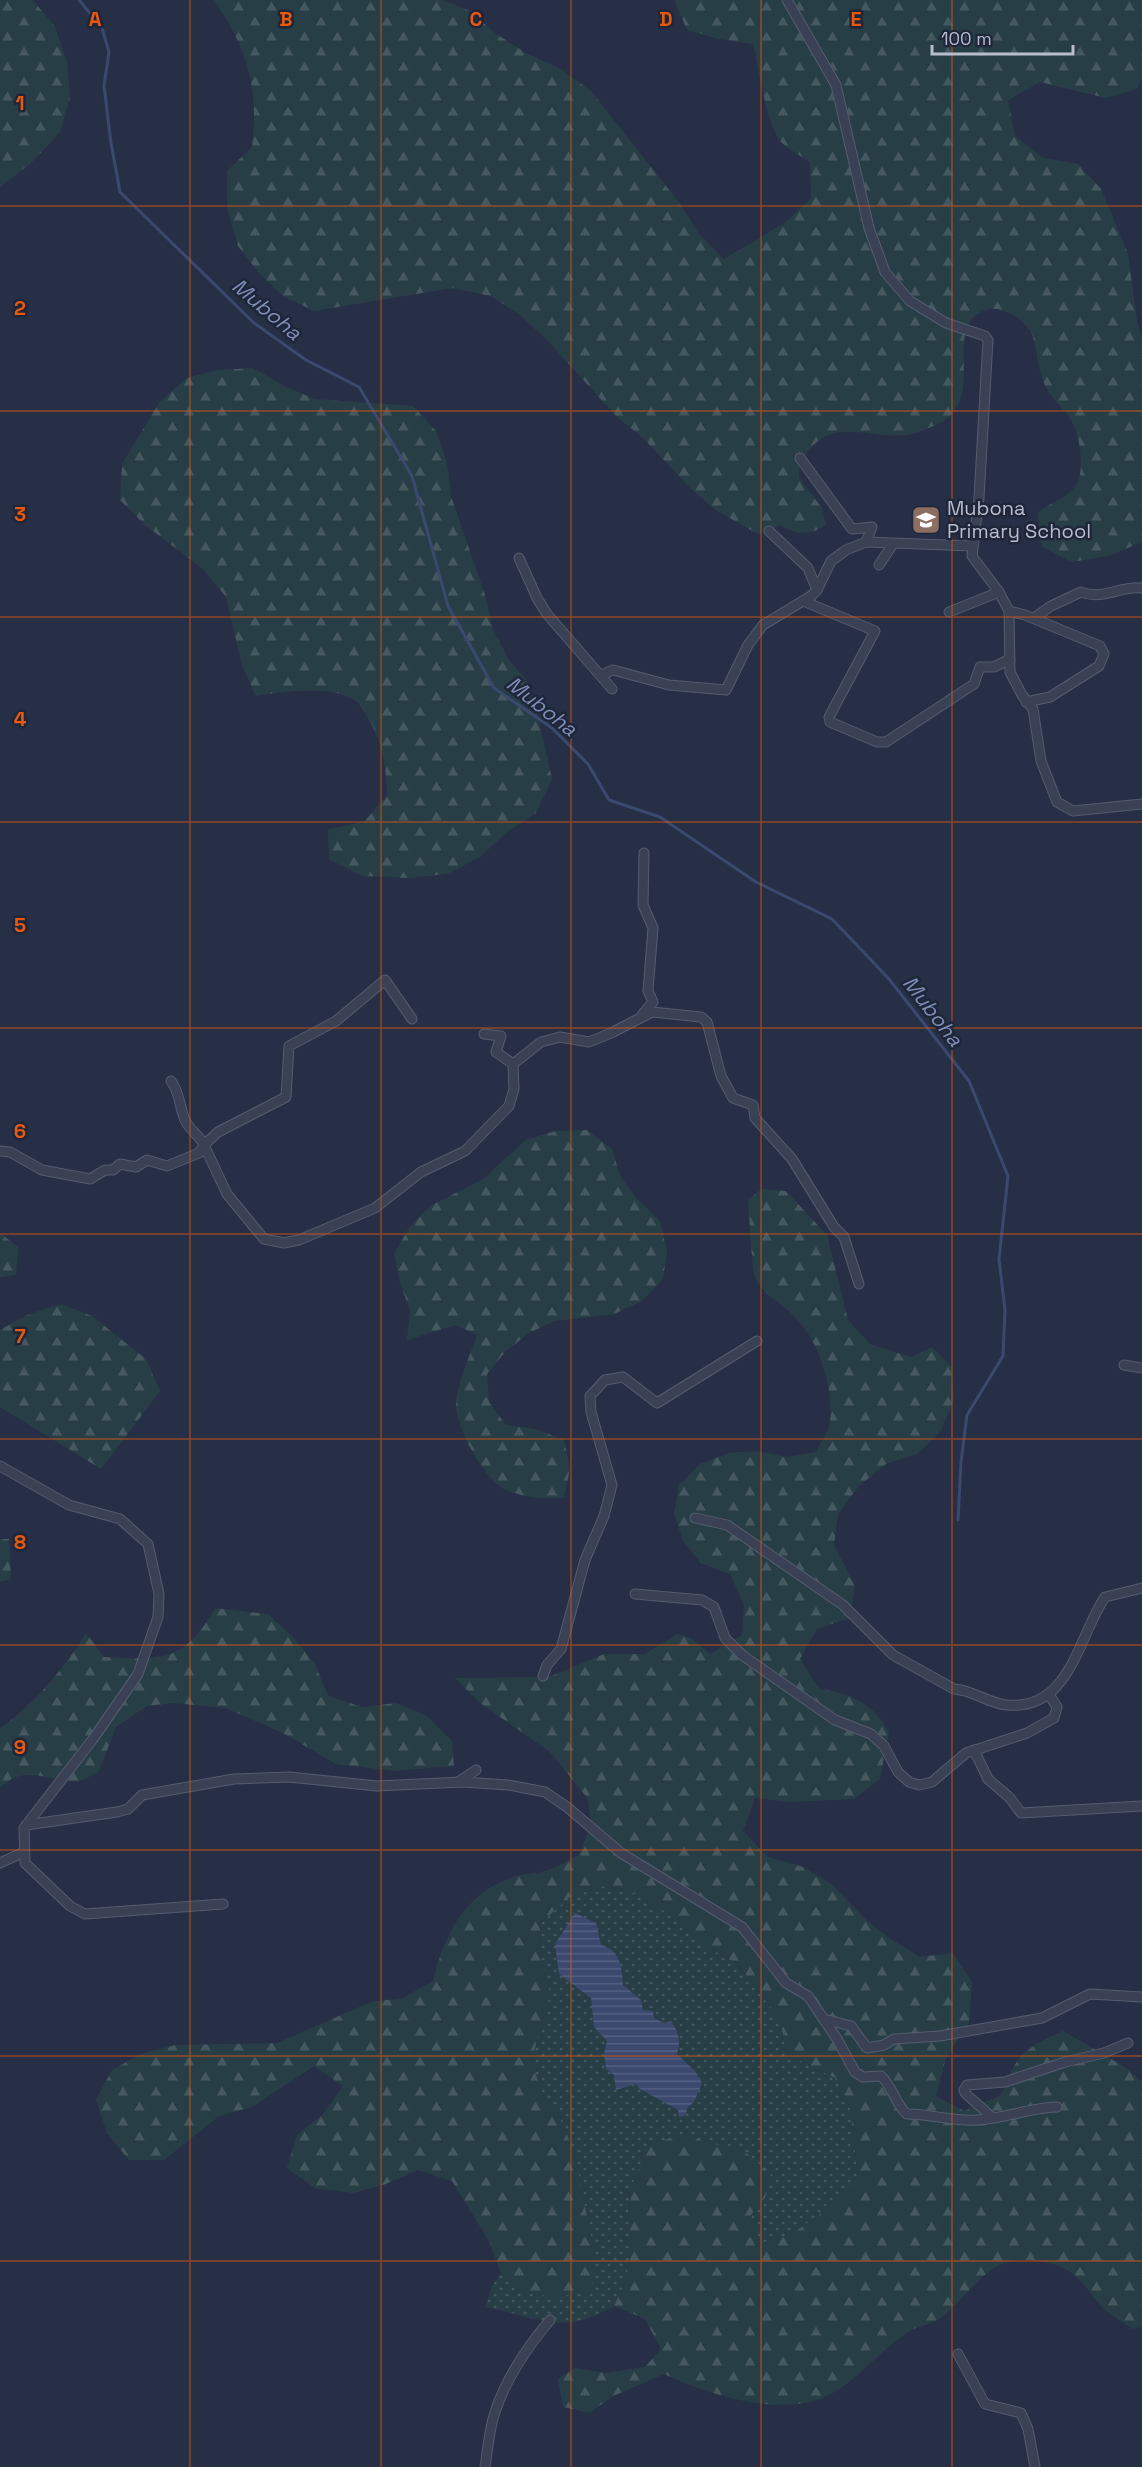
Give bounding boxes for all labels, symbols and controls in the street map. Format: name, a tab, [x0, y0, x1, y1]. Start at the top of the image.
text: A	[89, 6, 102, 32]
text: B	[279, 6, 293, 32]
text: C	[470, 6, 483, 32]
text: D	[659, 6, 673, 32]
text: E	[850, 6, 862, 32]
scale bar	[932, 18, 1073, 56]
text: 100 m	[941, 27, 992, 50]
text: 1	[15, 90, 25, 116]
water label: Muboha	[227, 272, 308, 346]
text: 2	[14, 295, 26, 321]
place label: Mubona Primary School	[947, 495, 1091, 544]
text: 3	[14, 501, 26, 527]
school or university icon: Mubona Primary School	[910, 504, 942, 536]
water label: Muboha	[501, 670, 584, 743]
text: 4	[14, 706, 27, 732]
text: 5	[14, 912, 26, 938]
water label: Muboha	[897, 970, 970, 1053]
text: 6	[14, 1118, 26, 1144]
text: 7	[14, 1323, 26, 1349]
text: 8	[14, 1529, 26, 1555]
text: 9	[14, 1734, 26, 1760]

